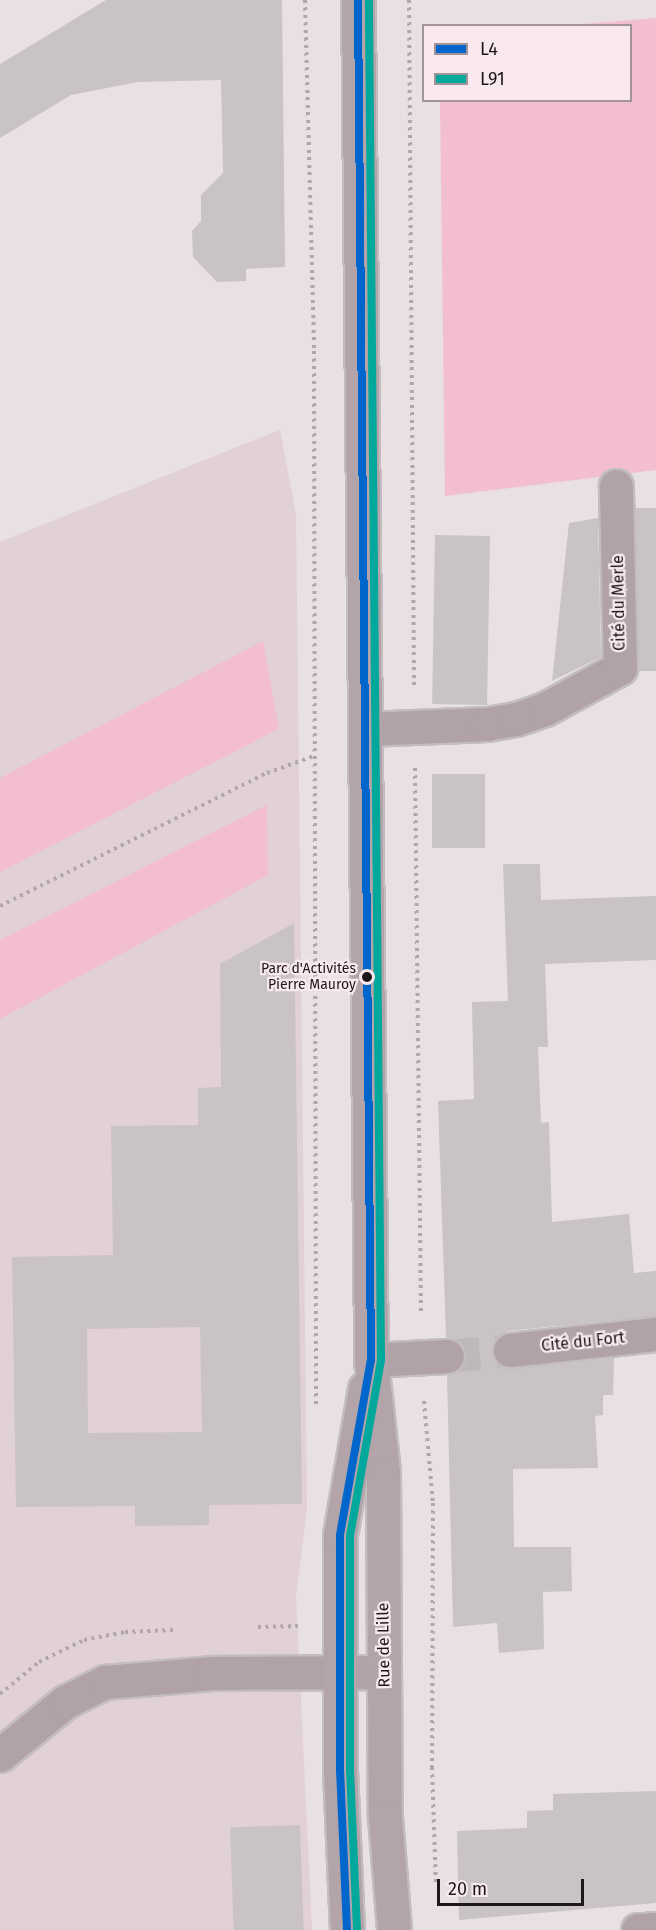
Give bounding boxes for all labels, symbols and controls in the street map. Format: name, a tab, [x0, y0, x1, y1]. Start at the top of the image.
legend	[422, 24, 632, 102]
text: L4	[480, 38, 498, 60]
text: L91	[480, 68, 505, 90]
street label: Cité du Merle	[609, 555, 629, 651]
place label: Parc d'Activités Pierre Mauroy	[261, 961, 356, 994]
marker: Parc d'Activités Pierre Mauroy	[361, 971, 373, 983]
street label: Cité du Fort	[540, 1328, 626, 1356]
street label: Rue de Lille	[374, 1602, 394, 1688]
scale bar	[440, 1867, 587, 1905]
text: 20 m	[448, 1878, 487, 1900]

